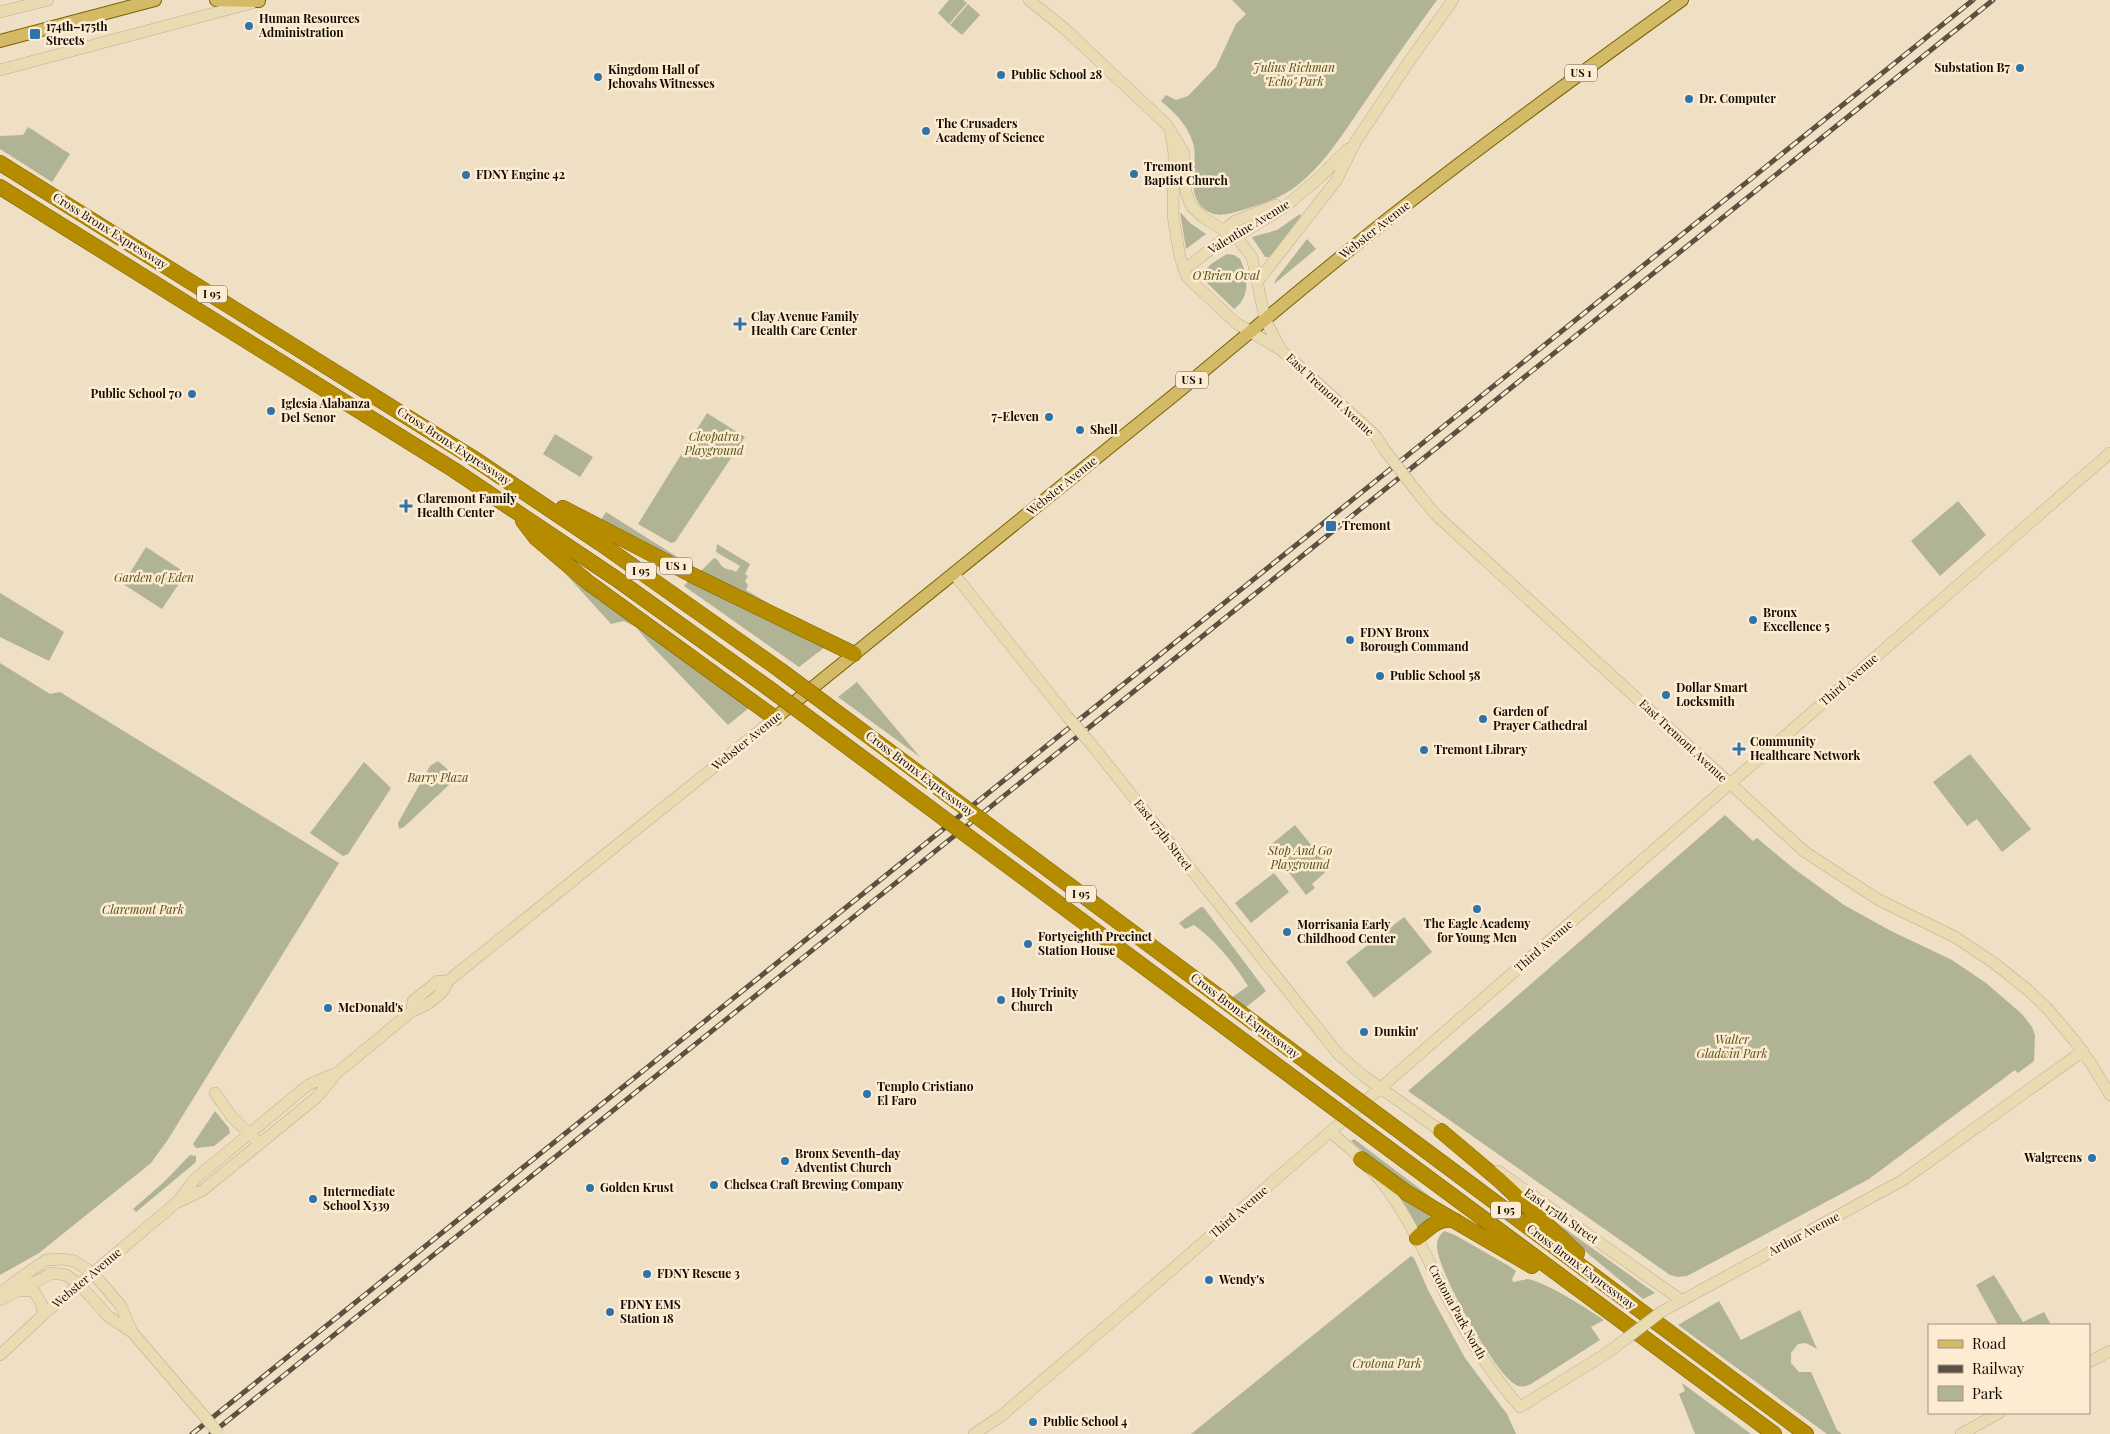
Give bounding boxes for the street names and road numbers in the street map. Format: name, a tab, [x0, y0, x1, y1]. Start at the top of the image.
road number: US 1	[1565, 64, 1597, 82]
street label: Cross Bronx Expressway	[50, 188, 171, 272]
street label: Valentine Avenue	[1204, 195, 1292, 257]
street label: Webster Avenue	[1335, 196, 1413, 263]
road number: I 95	[197, 286, 227, 302]
street label: East Tremont Avenue	[1283, 349, 1378, 439]
road number: US 1	[1176, 372, 1208, 388]
street label: Cross Bronx Expressway	[395, 402, 514, 488]
street label: Webster Avenue	[1022, 452, 1100, 519]
road number: US 1	[660, 558, 692, 574]
road number: I 95	[626, 562, 656, 580]
street label: Third Avenue	[1816, 650, 1881, 709]
street label: East Tremont Avenue	[1636, 695, 1731, 785]
street label: Webster Avenue	[707, 707, 785, 774]
street label: Cross Bronx Expressway	[863, 727, 978, 819]
street label: East 175th Street	[1131, 795, 1197, 874]
road number: I 95	[1066, 886, 1096, 902]
street label: Third Avenue	[1511, 916, 1576, 975]
street label: Cross Bronx Expressway	[1188, 969, 1303, 1061]
street label: Third Avenue	[1206, 1182, 1271, 1241]
street label: East 175th Street	[1522, 1184, 1602, 1247]
road number: I 95	[1491, 1202, 1521, 1218]
street label: Arthur Avenue	[1764, 1208, 1842, 1259]
street label: Cross Bronx Expressway	[1524, 1220, 1639, 1312]
street label: Webster Avenue	[48, 1244, 124, 1312]
street label: Crotona Park North	[1425, 1261, 1490, 1362]

